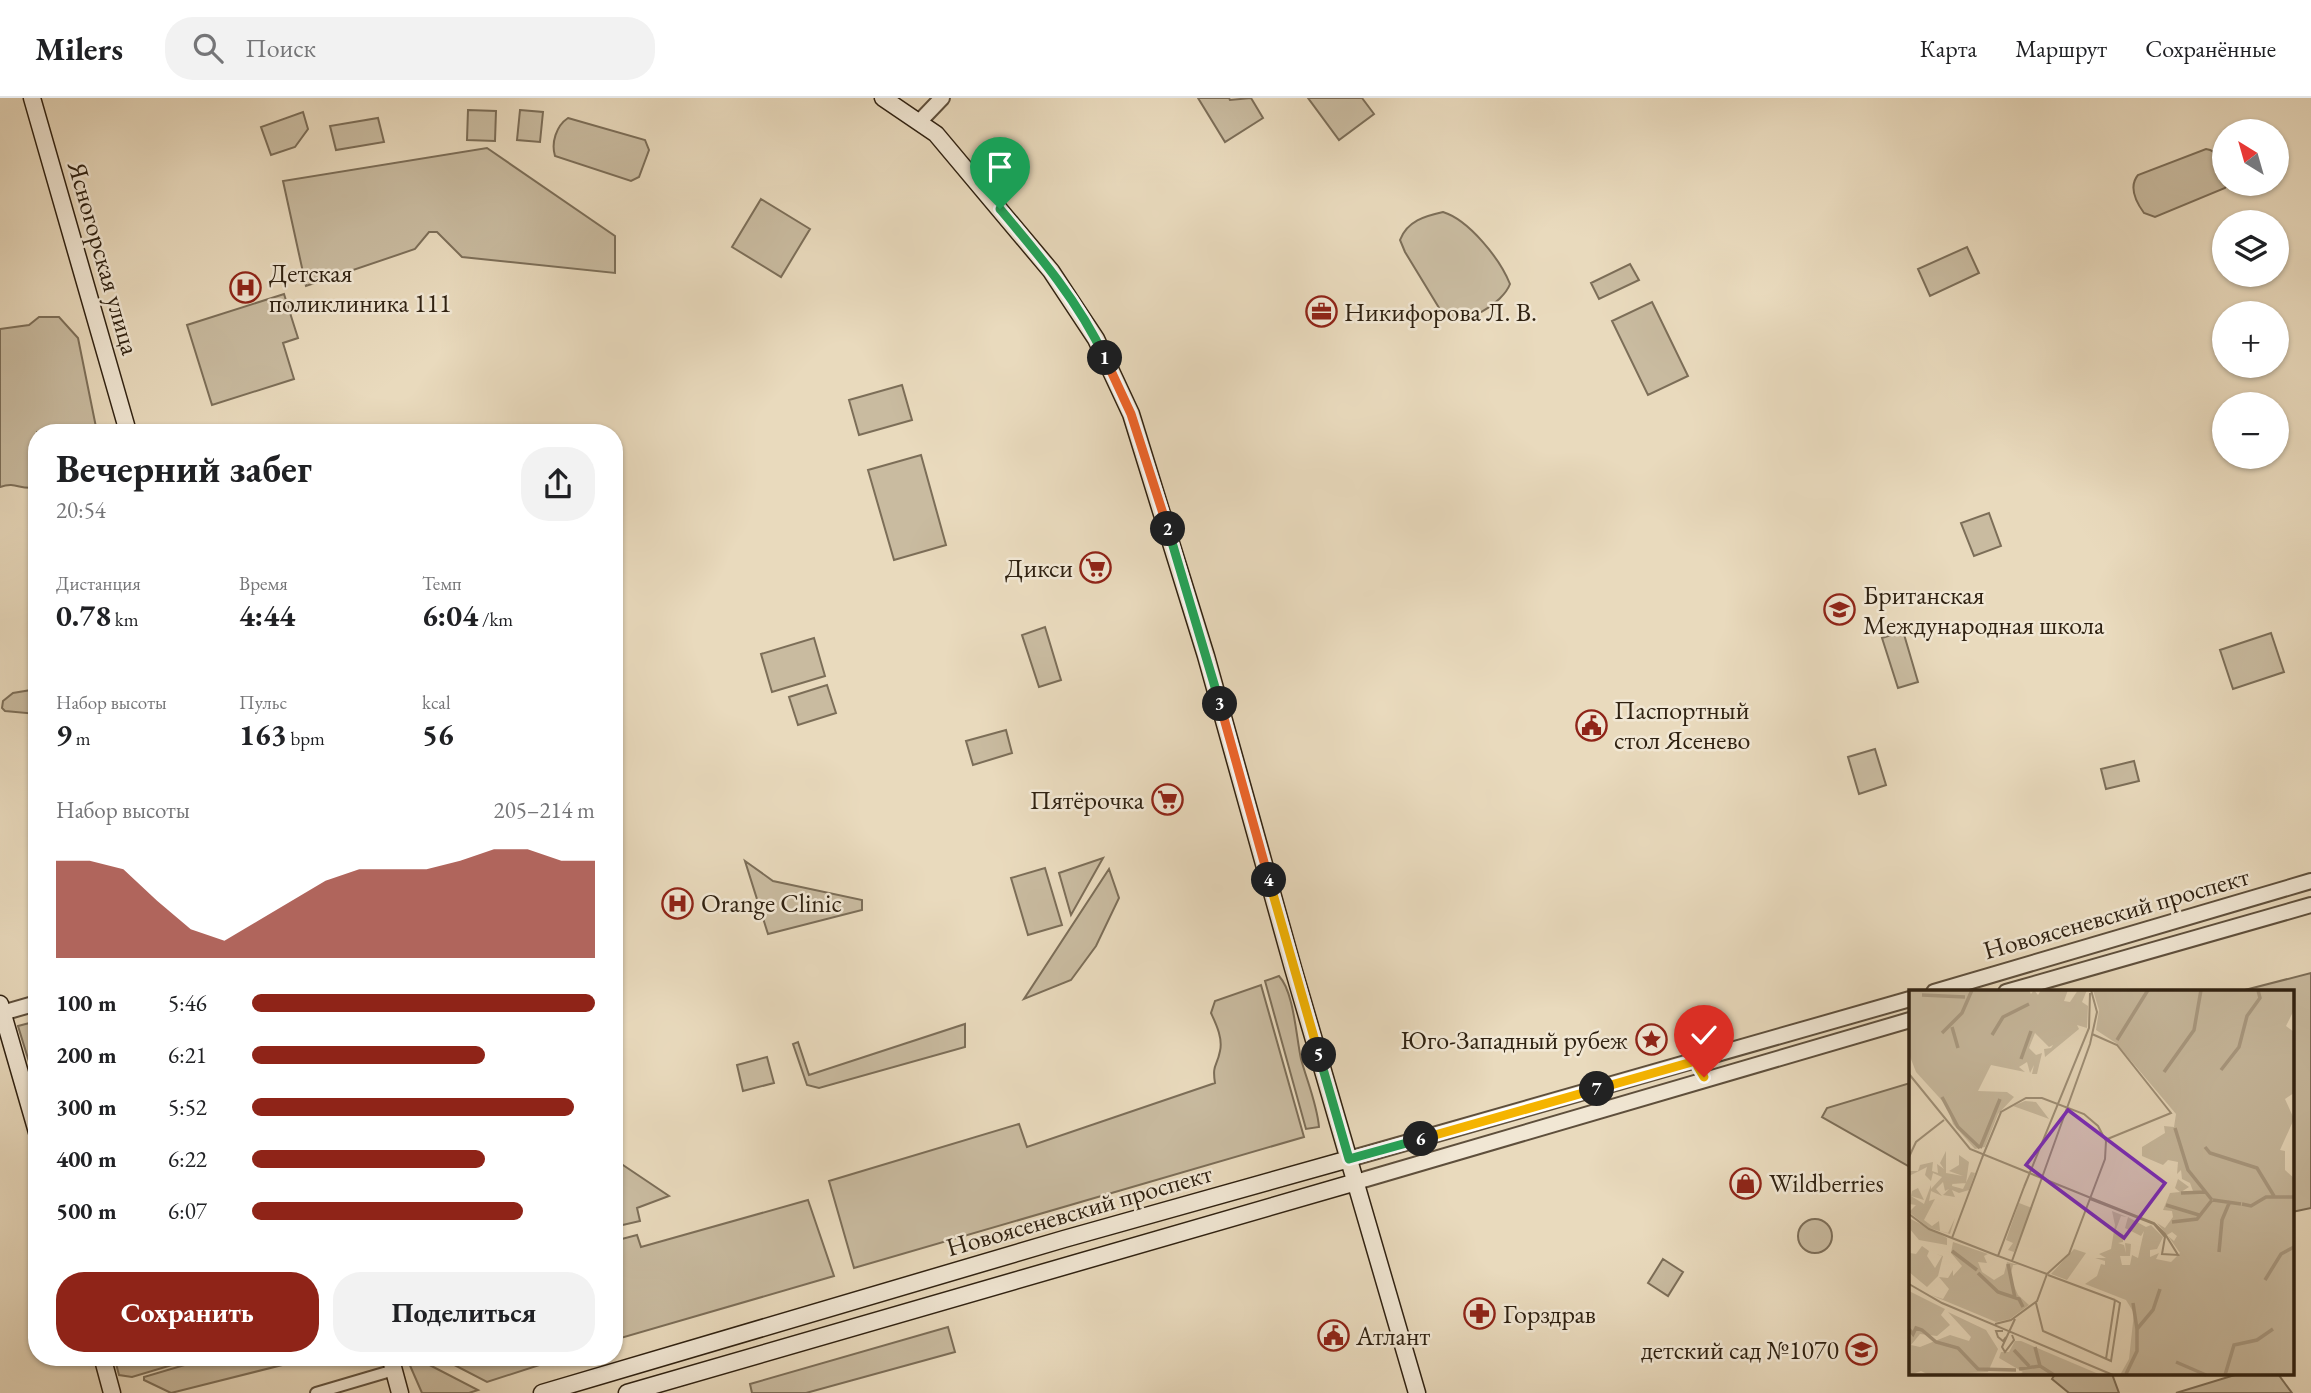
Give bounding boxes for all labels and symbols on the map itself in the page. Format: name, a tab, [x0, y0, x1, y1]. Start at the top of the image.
north arrow	[2212, 119, 2289, 196]
pin	[970, 137, 1030, 209]
street label: Ясногорская улица	[60, 156, 148, 359]
place label: Детская поликлиника 111	[269, 256, 452, 320]
hospital icon: Детская поликлиника 111	[229, 271, 263, 305]
office icon: Никифорова Л. В.	[1304, 295, 1338, 329]
place label: Никифорова Л. В.	[1344, 295, 1537, 329]
pin: 1	[1088, 341, 1122, 376]
pin: 2	[1150, 512, 1186, 546]
place label: Дикси	[1005, 551, 1073, 585]
supermarket icon: Дикси	[1079, 551, 1113, 585]
place label: Британская Международная школа	[1863, 578, 2105, 642]
school or university icon: Британская Международная школа	[1823, 593, 1857, 627]
pin: 3	[1202, 686, 1238, 722]
place label: Паспортный стол Ясенево	[1614, 693, 1750, 757]
public building icon: Паспортный стол Ясенево	[1574, 708, 1608, 742]
place label: Пятёрочка	[1030, 783, 1145, 817]
supermarket icon: Пятёрочка	[1150, 783, 1184, 817]
street label: Новоясеневский проспект	[1979, 859, 2253, 967]
pin: 4	[1252, 862, 1286, 898]
hospital icon: Orange Clinic	[661, 886, 695, 920]
place label: Orange Clinic	[701, 886, 842, 920]
inset map	[1909, 990, 2294, 1376]
pin	[1674, 1005, 1734, 1077]
place label: Юго-Западный рубеж	[1400, 1023, 1628, 1057]
place icon: Юго-Западный рубеж	[1634, 1023, 1668, 1057]
pin: 5	[1302, 1038, 1336, 1072]
pin: 7	[1580, 1072, 1614, 1107]
pin: 6	[1404, 1122, 1438, 1156]
street label: Новоясеневский проспект	[942, 1156, 1216, 1264]
shop icon: Wildberries	[1729, 1166, 1763, 1200]
place label: Wildberries	[1769, 1166, 1884, 1200]
pharmacy icon: Горздрав	[1463, 1297, 1497, 1331]
place label: Горздрав	[1503, 1297, 1596, 1331]
public building icon: Атлант	[1316, 1319, 1350, 1353]
place label: Атлант	[1355, 1319, 1431, 1353]
place label: детский сад №1070	[1641, 1333, 1839, 1367]
school or university icon: детский сад №1070	[1845, 1333, 1879, 1367]

